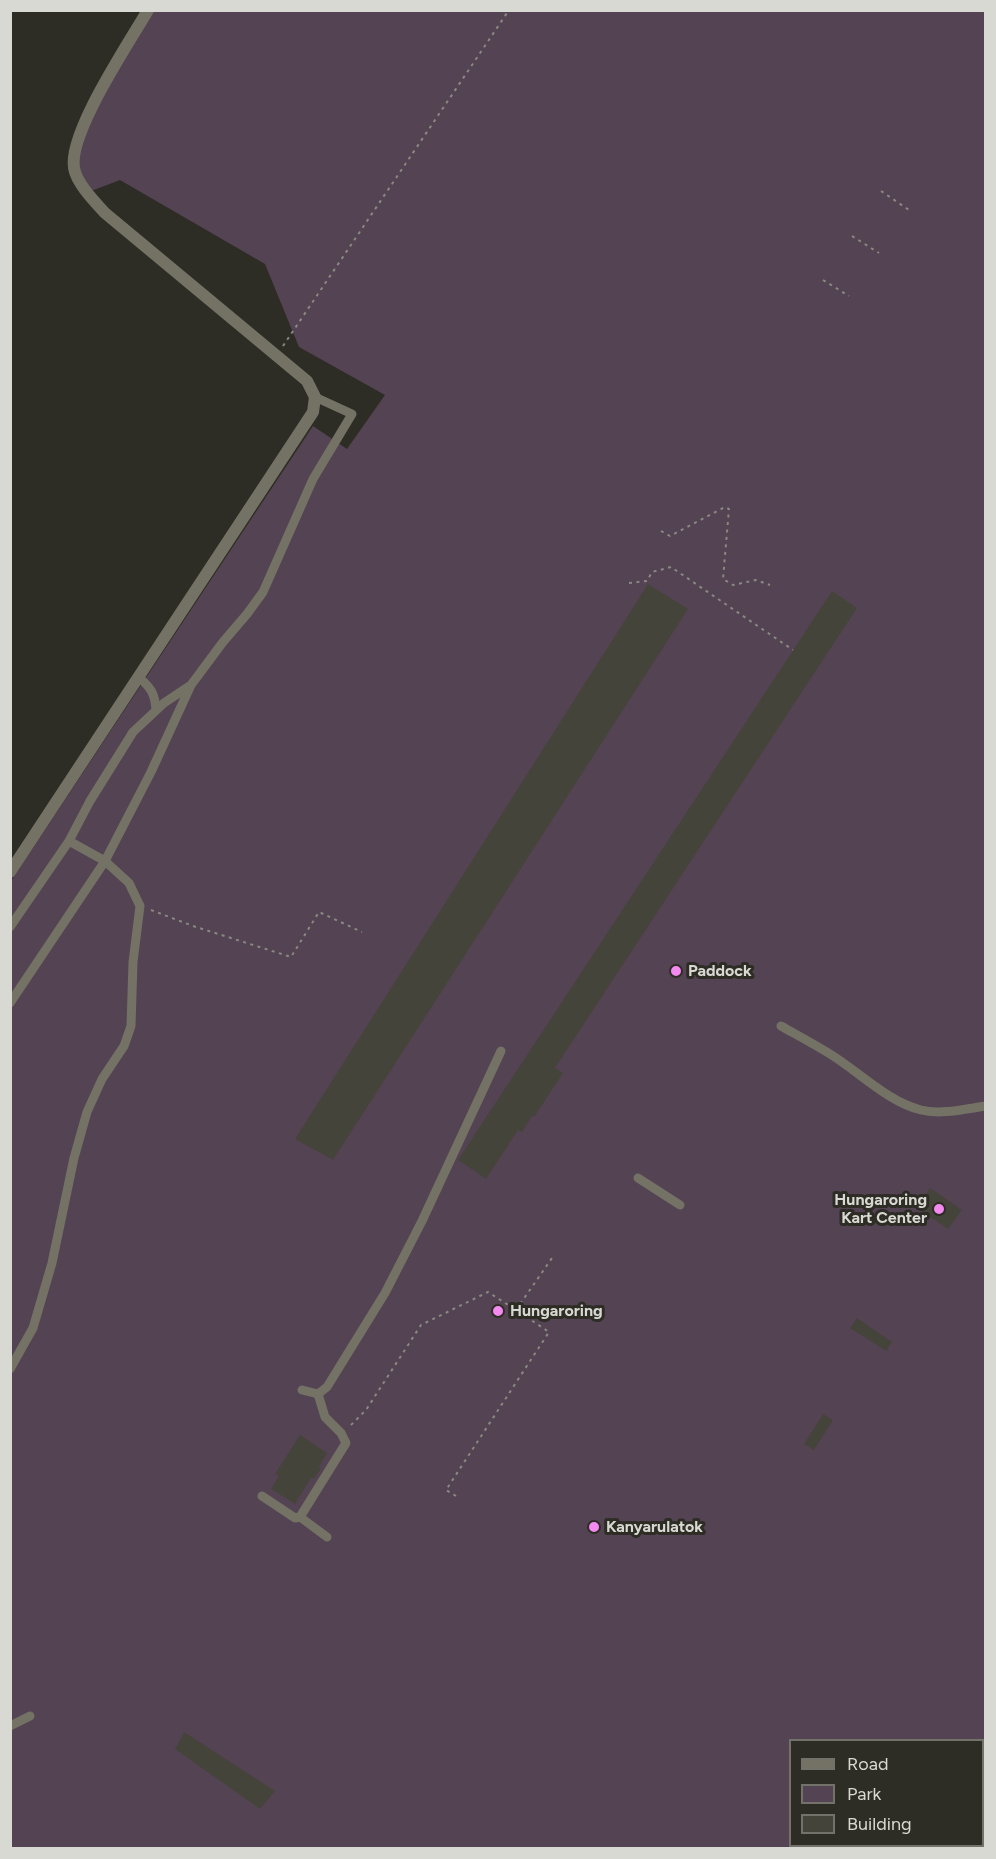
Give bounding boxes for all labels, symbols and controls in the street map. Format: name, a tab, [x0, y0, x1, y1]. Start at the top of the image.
place label: Paddock	[688, 961, 752, 981]
marker: Paddock	[669, 964, 683, 978]
place label: Hungaroring Kart Center	[834, 1190, 927, 1228]
marker: Hungaroring Kart Center	[932, 1202, 946, 1216]
place label: Hungaroring	[510, 1301, 603, 1321]
marker: Hungaroring	[491, 1304, 505, 1318]
place label: Kanyarulatok	[606, 1517, 703, 1537]
marker: Kanyarulatok	[587, 1520, 601, 1534]
legend	[789, 1739, 984, 1847]
text: Road	[847, 1753, 888, 1775]
text: Park	[847, 1783, 881, 1805]
text: Building	[847, 1813, 912, 1835]

